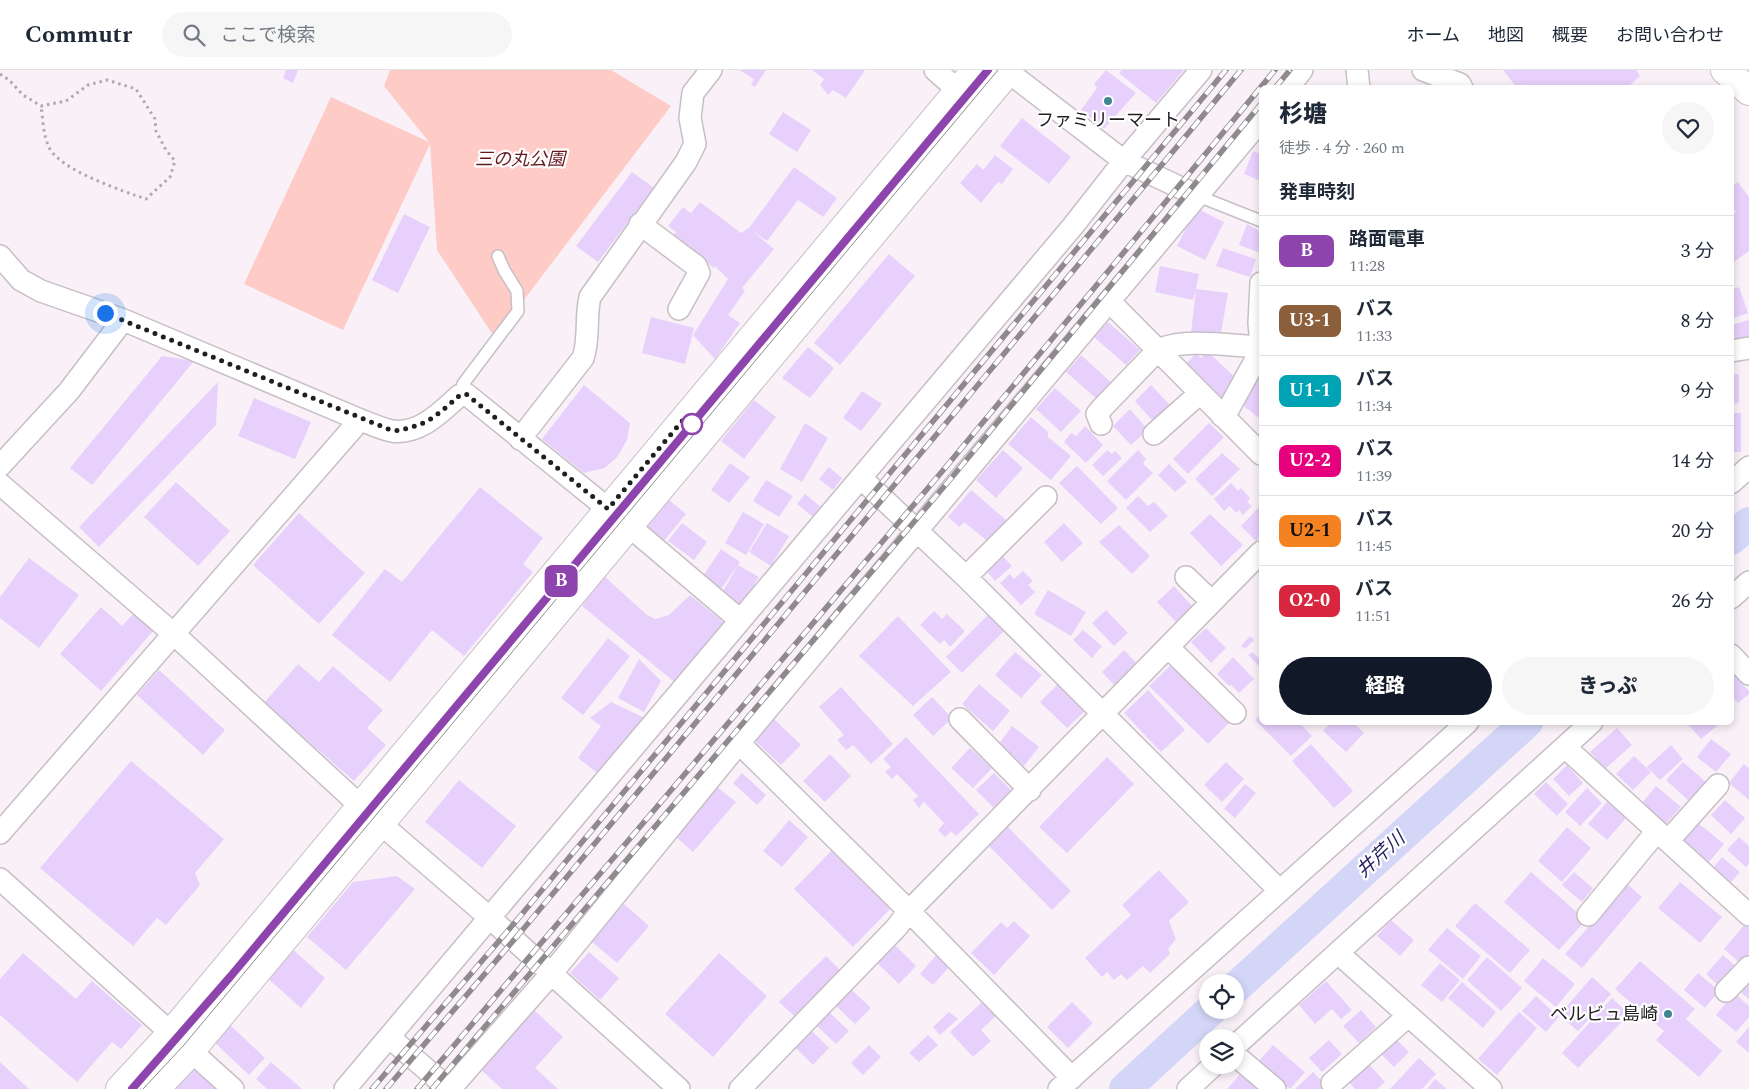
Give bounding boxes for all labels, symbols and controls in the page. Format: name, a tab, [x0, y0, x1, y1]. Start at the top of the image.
search box	[162, 12, 512, 57]
text: Commutr	[25, 17, 132, 53]
icon: search	[180, 21, 208, 49]
text: ここで検索	[220, 21, 315, 50]
text: ホーム	[1407, 22, 1460, 49]
text: 地図	[1488, 22, 1524, 49]
text: 概要	[1552, 22, 1588, 49]
text: お問い合わせ	[1616, 22, 1724, 49]
marker: ファミリーマート	[1102, 95, 1114, 107]
text: 杉塘	[1279, 97, 1327, 133]
button: heart	[1662, 102, 1714, 154]
place label: ファミリーマート	[1036, 107, 1180, 134]
text: 徒歩 · 4 分 · 260 m	[1279, 136, 1405, 160]
park label: 三の丸公園	[475, 146, 568, 173]
text: 発車時刻	[1279, 178, 1355, 207]
text: 路面電車	[1349, 225, 1425, 254]
text: B	[1300, 237, 1313, 264]
text: 3 分	[1681, 237, 1714, 266]
text: 11:28	[1349, 254, 1385, 278]
text: バス	[1356, 295, 1394, 324]
your location	[93, 301, 118, 326]
text: U3-1	[1289, 307, 1331, 334]
text: 8 分	[1681, 307, 1714, 336]
text: 11:33	[1356, 324, 1392, 348]
text: バス	[1356, 365, 1394, 394]
text: U1-1	[1289, 377, 1331, 404]
text: 9 分	[1681, 377, 1714, 406]
text: 11:34	[1356, 394, 1392, 418]
unlabelled marker	[681, 413, 703, 435]
text: バス	[1356, 435, 1394, 464]
text: U2-2	[1289, 447, 1331, 474]
text: 14 分	[1671, 447, 1714, 476]
text: 11:39	[1356, 464, 1392, 488]
text: バス	[1356, 505, 1394, 534]
text: U2-1	[1289, 517, 1331, 544]
text: 20 分	[1671, 517, 1714, 546]
text: 11:45	[1356, 534, 1392, 558]
line badge: B	[545, 565, 577, 597]
text: B	[555, 567, 567, 594]
text: バス	[1355, 575, 1393, 604]
text: O2-0	[1289, 587, 1330, 614]
text: 26 分	[1671, 587, 1714, 616]
text: 11:51	[1355, 604, 1391, 628]
button: 経路	[1279, 657, 1492, 715]
button: きっぷ	[1502, 657, 1714, 715]
water label: 井芹川	[1350, 824, 1413, 885]
map controls	[1199, 974, 1244, 1074]
button: locate	[1199, 974, 1244, 1019]
place label: ベルビュ島崎	[1550, 1001, 1658, 1028]
marker: ベルビュ島崎	[1662, 1008, 1674, 1020]
button: layers	[1199, 1029, 1244, 1074]

